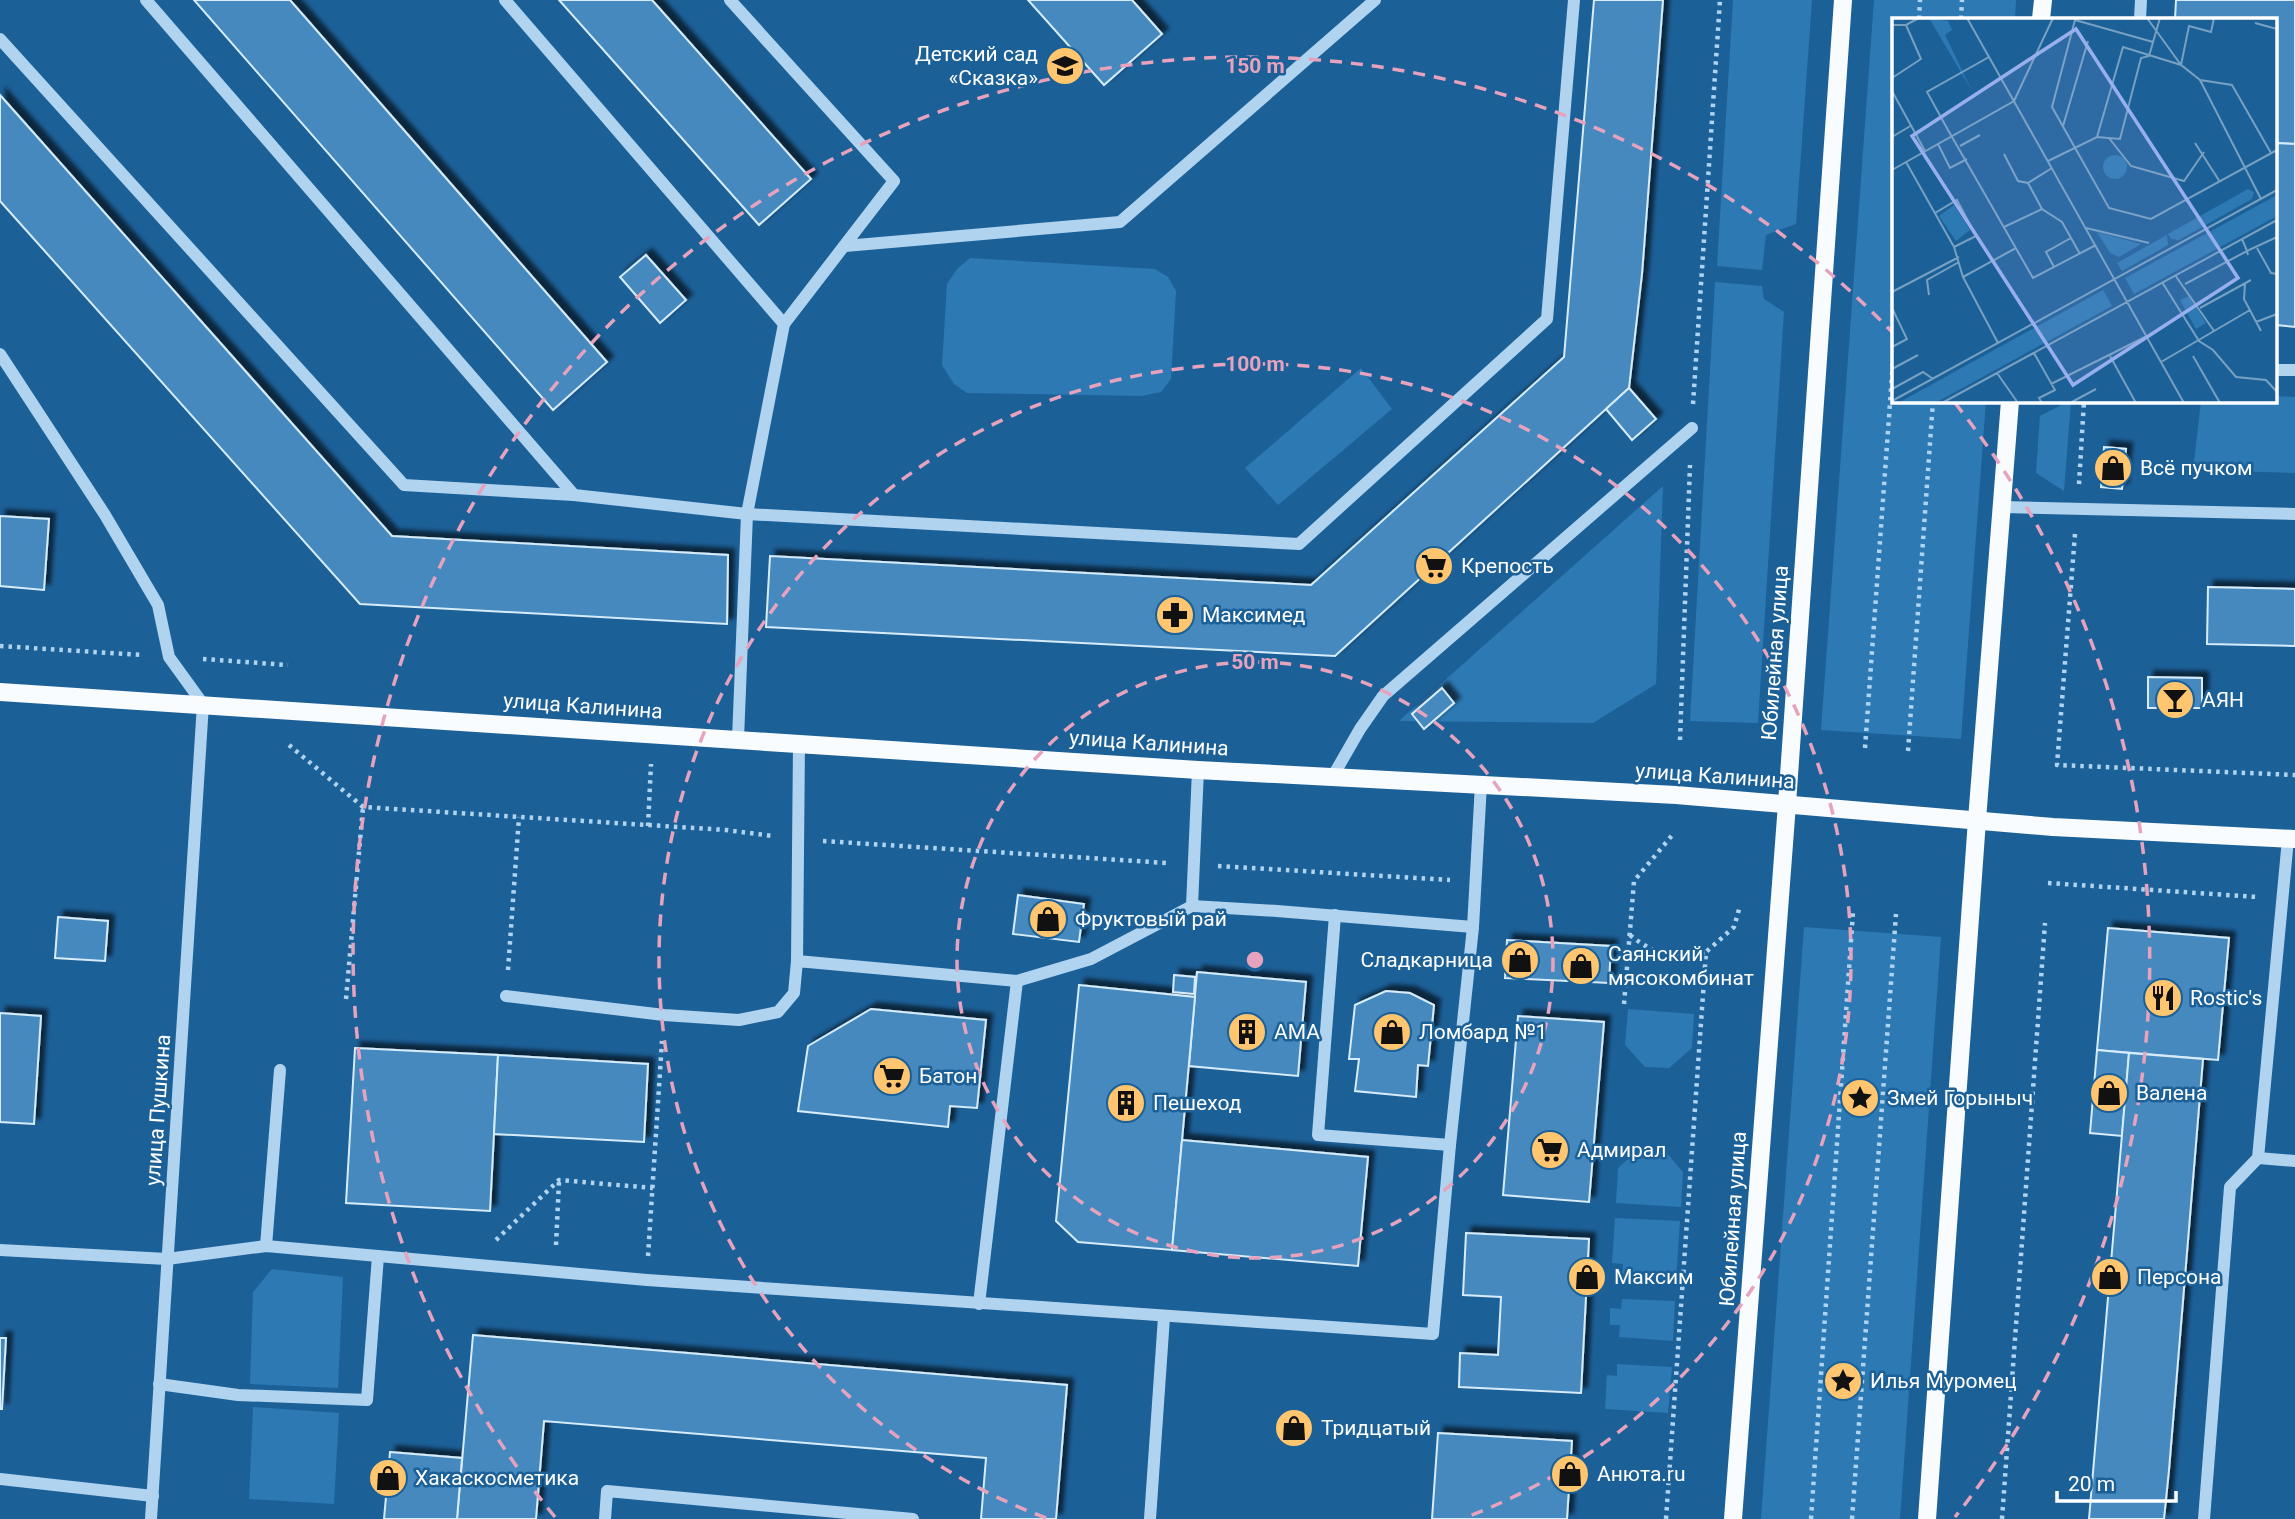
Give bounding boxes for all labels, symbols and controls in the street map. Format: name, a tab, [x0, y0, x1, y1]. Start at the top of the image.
inset map	[1892, 18, 2278, 402]
place label: Детский сад «Сказка»	[915, 42, 1038, 90]
school or university icon: Детский сад «Сказка»	[1044, 45, 1086, 87]
text: 150 m	[1225, 54, 1285, 78]
text: 100 m	[1225, 352, 1285, 376]
shop icon: Всё пучком	[2092, 447, 2134, 489]
place label: Всё пучком	[2140, 456, 2253, 480]
supermarket icon: Крепость	[1413, 545, 1455, 587]
place label: Крепость	[1461, 554, 1554, 578]
street label: Юбилейная улица	[1757, 565, 1793, 741]
pharmacy icon: Максимед	[1154, 594, 1196, 636]
place label: Максимед	[1202, 603, 1306, 627]
text: 50 m	[1231, 650, 1279, 674]
bar icon: АЯН	[2154, 679, 2196, 721]
street label: улица Калинина	[502, 688, 664, 724]
place label: АЯН	[2202, 688, 2244, 712]
street label: улица Калинина	[1068, 725, 1230, 761]
street label: улица Калинина	[1634, 758, 1796, 794]
shop icon: Фруктовый рай	[1027, 898, 1069, 940]
place label: Фруктовый рай	[1075, 907, 1227, 931]
shop icon: Сладкарница	[1499, 939, 1541, 981]
place label: Саянский мясокомбинат	[1608, 942, 1754, 990]
shop icon: Саянский мясокомбинат	[1560, 945, 1602, 987]
centre of rings	[1243, 948, 1267, 972]
place label: Сладкарница	[1360, 948, 1493, 972]
restaurant icon: Rostic's	[2142, 977, 2184, 1019]
place label: Rostic's	[2190, 986, 2262, 1010]
building icon: АМА	[1226, 1011, 1268, 1053]
shop icon: Ломбард №1	[1371, 1011, 1413, 1053]
place label: АМА	[1274, 1020, 1320, 1044]
place label: Ломбард №1	[1419, 1020, 1547, 1044]
street label: улица Пушкина	[141, 1033, 175, 1187]
supermarket icon: Батон	[871, 1055, 913, 1097]
place label: Батон	[919, 1064, 977, 1088]
shop icon: Валена	[2088, 1072, 2130, 1114]
place icon: Змей Горыныч	[1839, 1077, 1881, 1119]
place label: Валена	[2136, 1081, 2207, 1105]
building icon: Пешеход	[1105, 1082, 1147, 1124]
place label: Змей Горыныч	[1887, 1086, 2033, 1110]
place label: Пешеход	[1153, 1091, 1242, 1115]
supermarket icon: Адмирал	[1529, 1129, 1571, 1171]
street label: Юбилейная улица	[1715, 1131, 1751, 1307]
place label: Адмирал	[1577, 1138, 1666, 1162]
shop icon: Максим	[1566, 1256, 1608, 1298]
shop icon: Персона	[2089, 1256, 2131, 1298]
place label: Максим	[1614, 1265, 1694, 1289]
place label: Персона	[2137, 1265, 2221, 1289]
place icon: Илья Муромец	[1822, 1360, 1864, 1402]
place label: Илья Муромец	[1870, 1369, 2017, 1393]
shop icon: Тридцатый	[1273, 1407, 1315, 1449]
place label: Тридцатый	[1321, 1416, 1431, 1440]
shop icon: Анюта.ru	[1549, 1453, 1591, 1495]
shop icon: Хакаскосметика	[367, 1457, 409, 1499]
scale bar	[2057, 1460, 2176, 1504]
place label: Анюта.ru	[1597, 1462, 1686, 1486]
place label: Хакаскосметика	[415, 1466, 579, 1490]
text: 20 m	[2068, 1472, 2115, 1496]

